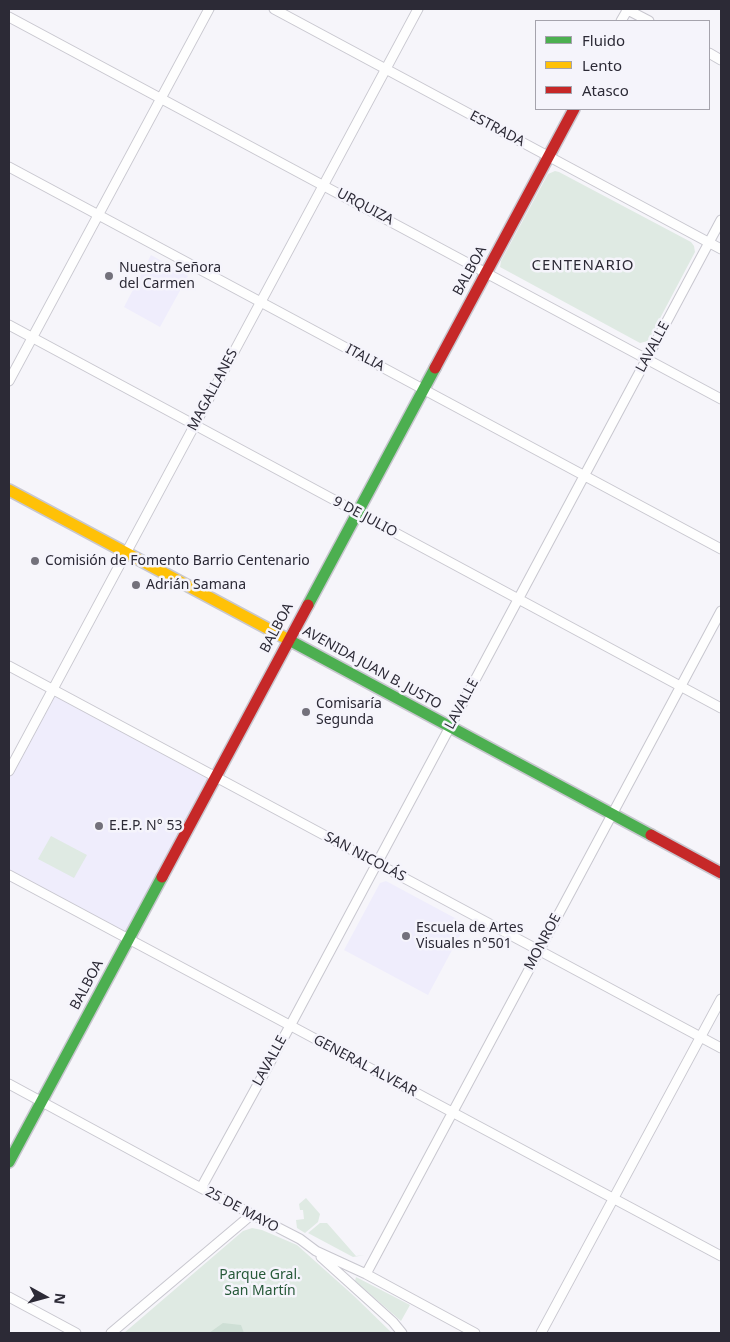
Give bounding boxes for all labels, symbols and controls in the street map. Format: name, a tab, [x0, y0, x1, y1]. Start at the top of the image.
legend	[535, 20, 710, 110]
text: Fluido	[582, 30, 625, 50]
text: Lento	[582, 55, 622, 75]
text: Atasco	[582, 80, 629, 100]
street label: ESTRADA	[467, 108, 527, 150]
street label: URQUIZA	[334, 185, 396, 229]
street label: BALBOA	[450, 243, 490, 299]
district label: CENTENARIO	[530, 257, 636, 275]
place label: Nuestra Señora del Carmen	[119, 260, 221, 292]
marker: Nuestra Señora del Carmen	[103, 270, 115, 282]
street label: LAVALLE	[633, 319, 673, 375]
street label: ITALIA	[343, 341, 387, 375]
street label: MAGALLANES	[184, 346, 242, 434]
street label: 9 DE JULIO	[330, 493, 400, 541]
place label: Comisión de Fomento Barrio Centenario	[45, 553, 310, 569]
marker: Comisión de Fomento Barrio Centenario	[29, 555, 41, 567]
place label: Adrián Samana	[146, 577, 246, 593]
marker: Adrián Samana	[130, 579, 142, 591]
street label: BALBOA	[257, 600, 297, 656]
street label: AVENIDA JUAN B. JUSTO	[300, 623, 444, 713]
street label: LAVALLE	[442, 676, 482, 732]
place label: Comisaría Segunda	[316, 696, 382, 729]
marker: Comisaría Segunda	[300, 706, 312, 718]
place label: E.E.P. N° 53	[109, 818, 182, 834]
marker: E.E.P. N° 53	[93, 820, 105, 832]
street label: SAN NICOLÁS	[321, 829, 409, 885]
street label: MONROE	[521, 911, 565, 973]
place label: Escuela de Artes Visuales n°501	[416, 920, 523, 952]
marker: Escuela de Artes Visuales n°501	[400, 930, 412, 942]
street label: BALBOA	[67, 957, 107, 1013]
street label: GENERAL ALVEAR	[310, 1032, 420, 1100]
street label: LAVALLE	[249, 1033, 291, 1089]
street label: 25 DE MAYO	[202, 1184, 282, 1236]
park label: Parque Gral. San Martín	[219, 1267, 301, 1300]
north arrow	[20, 1272, 70, 1322]
text: N	[50, 1292, 71, 1306]

